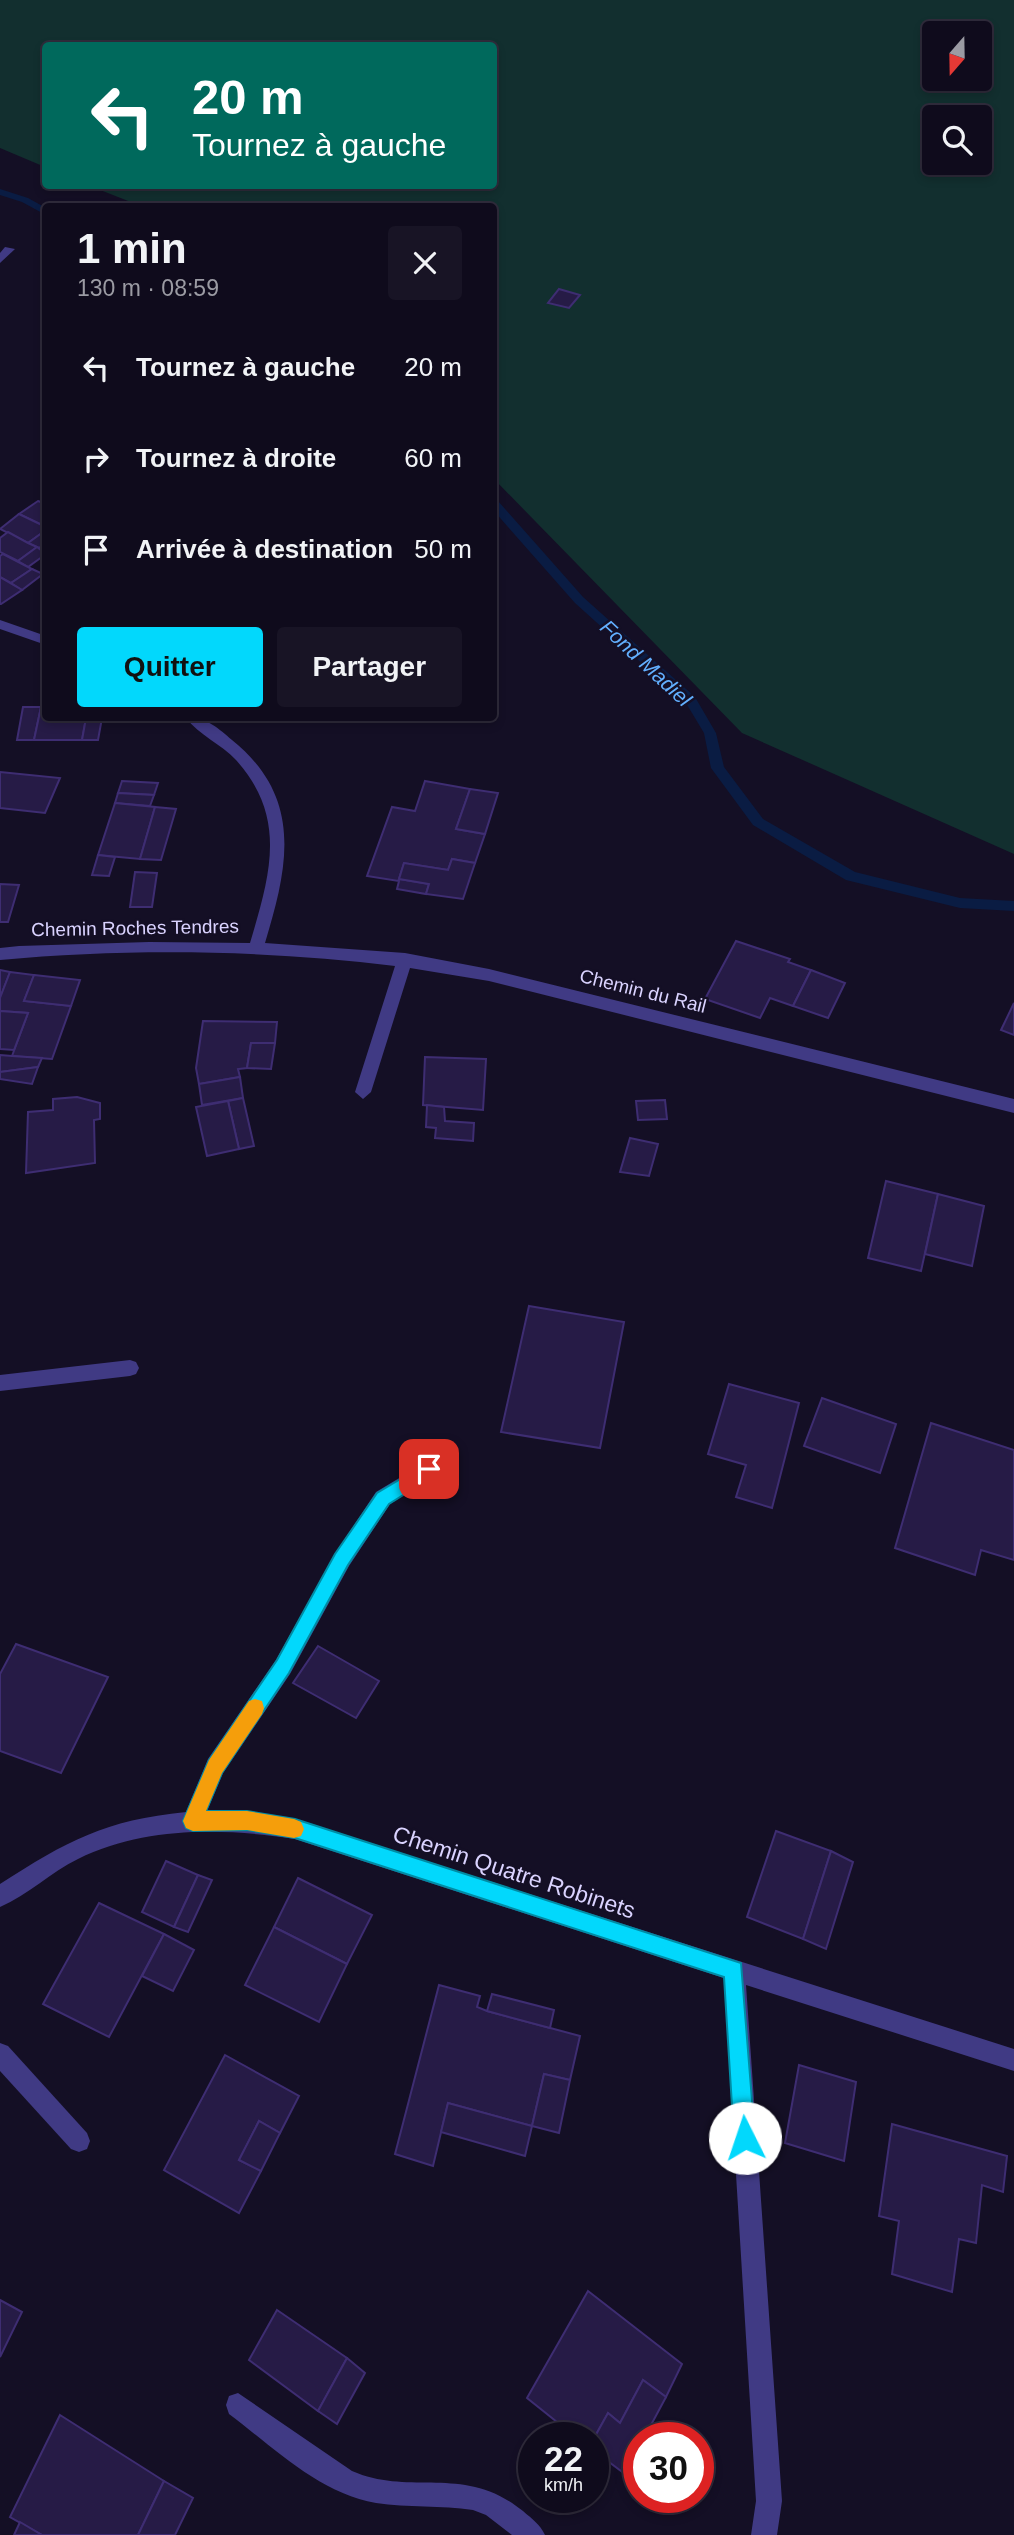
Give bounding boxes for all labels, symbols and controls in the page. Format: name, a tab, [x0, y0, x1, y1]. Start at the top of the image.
north arrow	[922, 21, 992, 91]
map controls	[922, 21, 992, 175]
icon: left	[77, 70, 168, 161]
text: 20 m	[192, 70, 304, 124]
button: search	[922, 105, 992, 175]
text: Tournez à gauche	[192, 127, 446, 163]
text: 1 min	[77, 225, 187, 272]
button: close	[388, 226, 462, 300]
text: 130 m · 08:59	[77, 275, 219, 301]
icon: left	[77, 349, 115, 387]
text: Tournez à gauche	[136, 352, 355, 382]
text: 20 m	[404, 352, 462, 382]
icon: right	[77, 440, 115, 478]
text: Tournez à droite	[136, 443, 336, 473]
text: 60 m	[404, 443, 462, 473]
icon: arrive	[77, 531, 115, 569]
text: Arrivée à destination	[136, 534, 393, 564]
text: 50 m	[414, 534, 472, 564]
water label: Fond Madiel	[596, 615, 697, 712]
button: Quitter	[77, 627, 263, 707]
button: Partager	[277, 627, 462, 707]
street label: Chemin Roches Tendres	[31, 916, 239, 940]
street label: Chemin du Rail	[577, 965, 709, 1017]
pin	[399, 1439, 459, 1499]
icon: arrive	[410, 1450, 448, 1488]
street label: Chemin Quatre Robinets	[390, 1821, 638, 1923]
position arrow	[708, 2101, 782, 2175]
speed limit sign: 30	[623, 2422, 714, 2513]
text: 22	[544, 2439, 583, 2478]
text: km/h	[544, 2475, 583, 2495]

